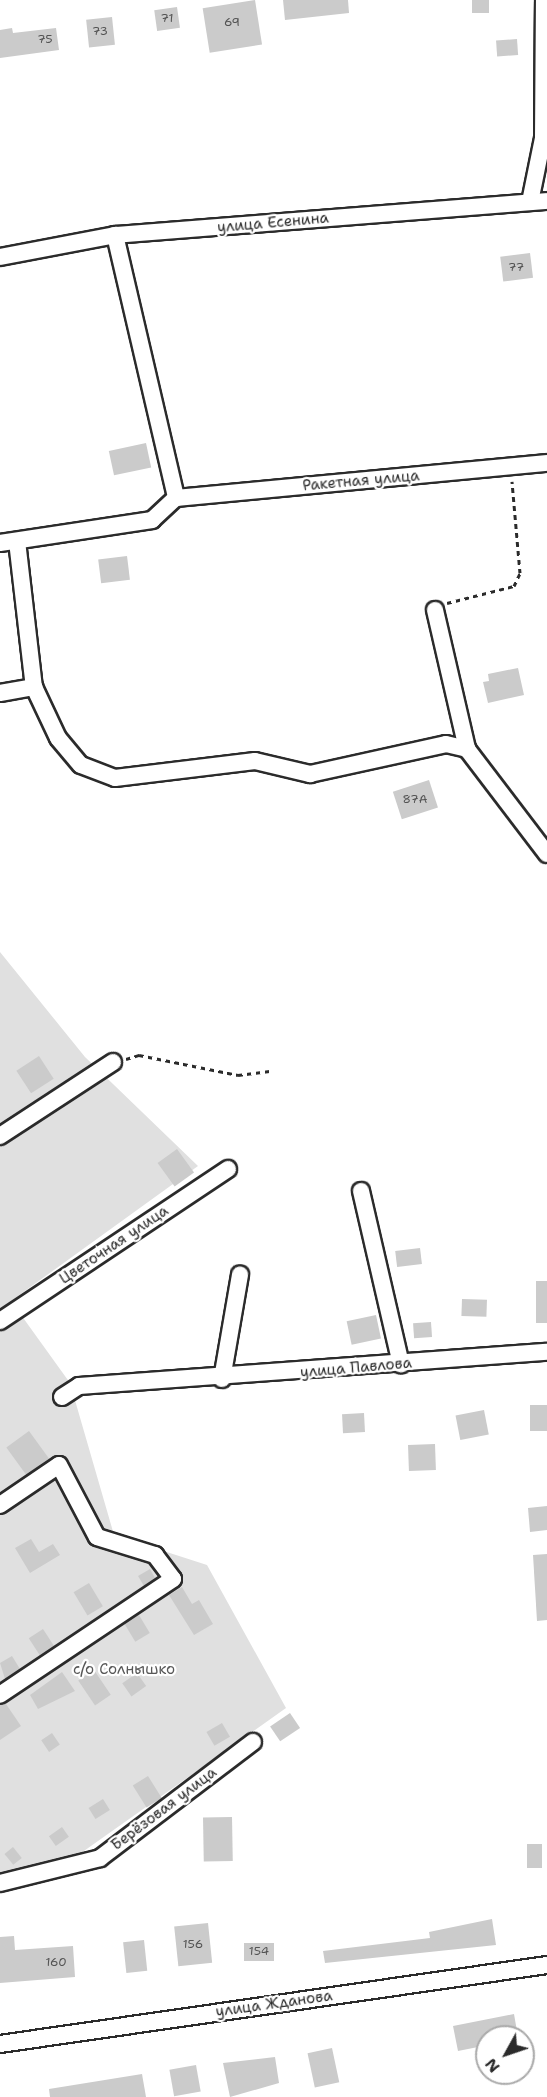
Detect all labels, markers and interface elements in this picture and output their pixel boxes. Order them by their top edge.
house number: 71 [161,12,173,26]
house number: 69 [224,16,240,30]
house number: 73 [92,25,108,39]
house number: 75 [37,33,53,47]
street label: улица Есенина [217,209,329,237]
house number: 77 [508,261,524,275]
street label: Ракетная улица [302,467,420,495]
house number: 87А [403,793,427,807]
street label: Цветочная улица [56,1202,172,1288]
street label: улица Павлова [299,1354,413,1382]
park label: с/о Солнышко [73,1661,175,1679]
street label: Берёзовая улица [108,1763,220,1855]
house number: 156 [183,1938,203,1952]
house number: 154 [249,1945,269,1959]
house number: 160 [45,1956,67,1970]
street label: улица Жданова [214,1987,334,2021]
north arrow [475,2025,535,2085]
text: N [480,2054,504,2077]

